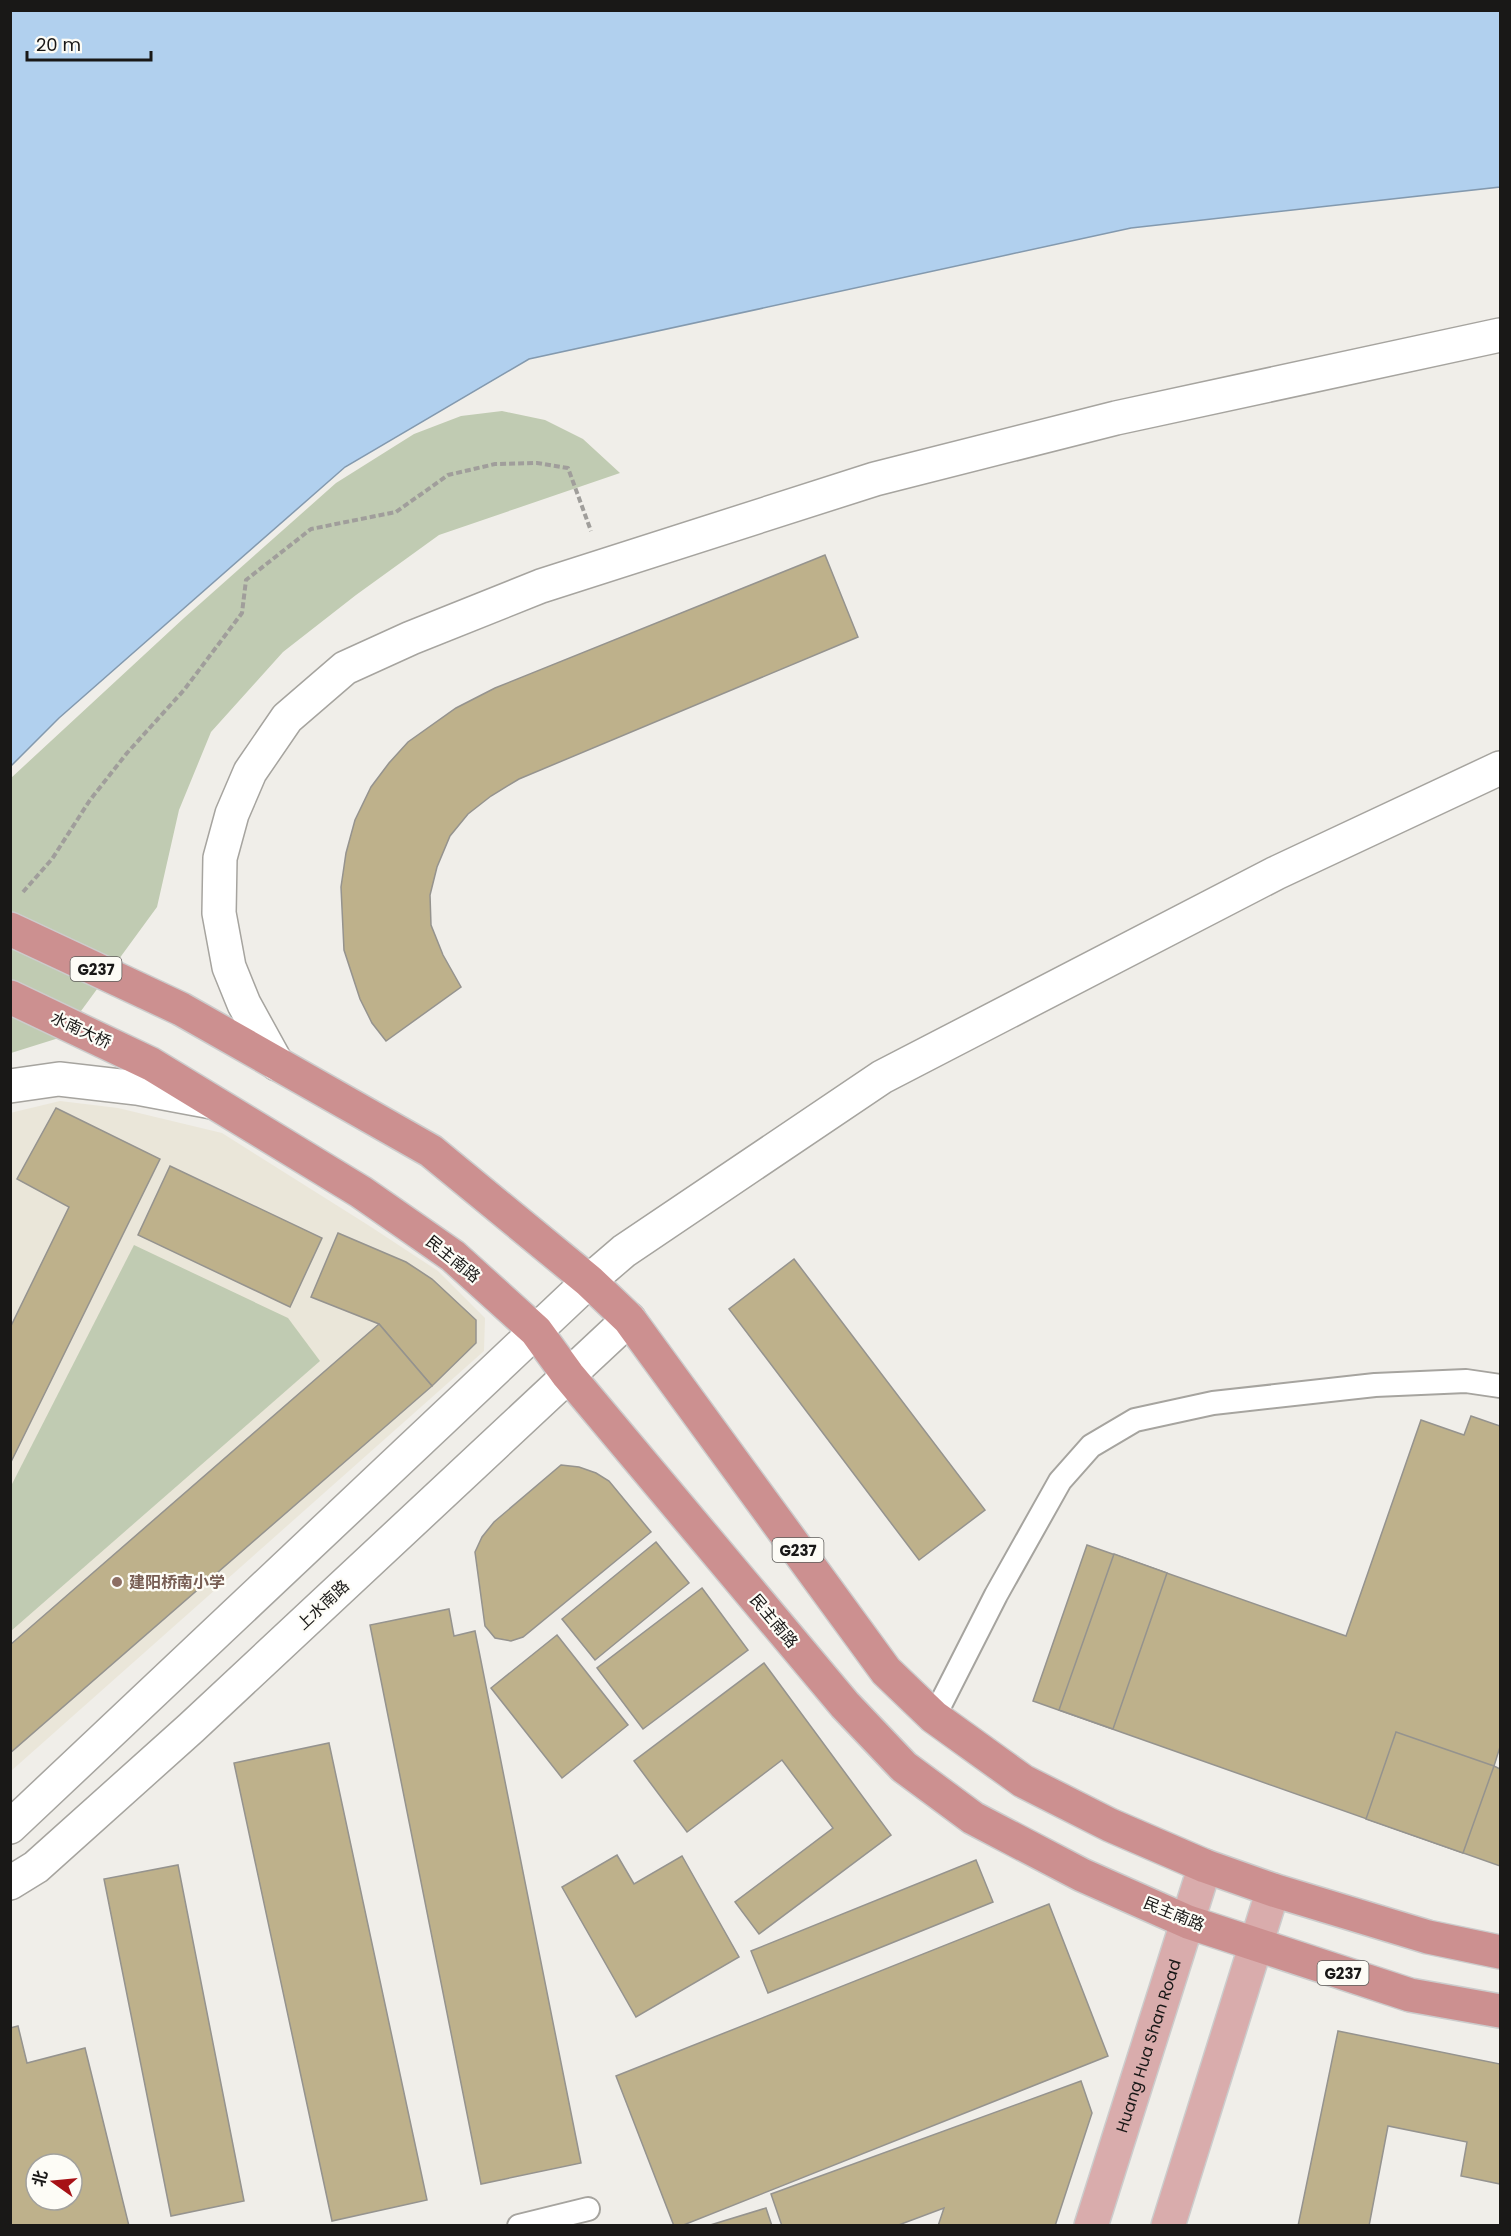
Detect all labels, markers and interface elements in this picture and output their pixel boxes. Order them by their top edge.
scale bar [27,24,152,62]
text: 20 m [36,32,81,57]
road number: G237 [70,957,122,981]
street label: 水南大桥 [47,1006,115,1054]
street label: 民主南路 [421,1230,485,1288]
road number: G237 [772,1538,824,1562]
place label: 建阳桥南小学 [129,1571,225,1594]
marker: 建阳桥南小学 [110,1575,124,1589]
street label: 上水南路 [292,1575,354,1635]
street label: 民主南路 [745,1589,803,1653]
street label: 民主南路 [1140,1891,1208,1937]
street label: Huang Hua Shan Road [1110,1956,1186,2135]
road number: G237 [1318,1961,1368,1985]
north arrow [24,2152,84,2212]
text: 北 [27,2168,53,2189]

